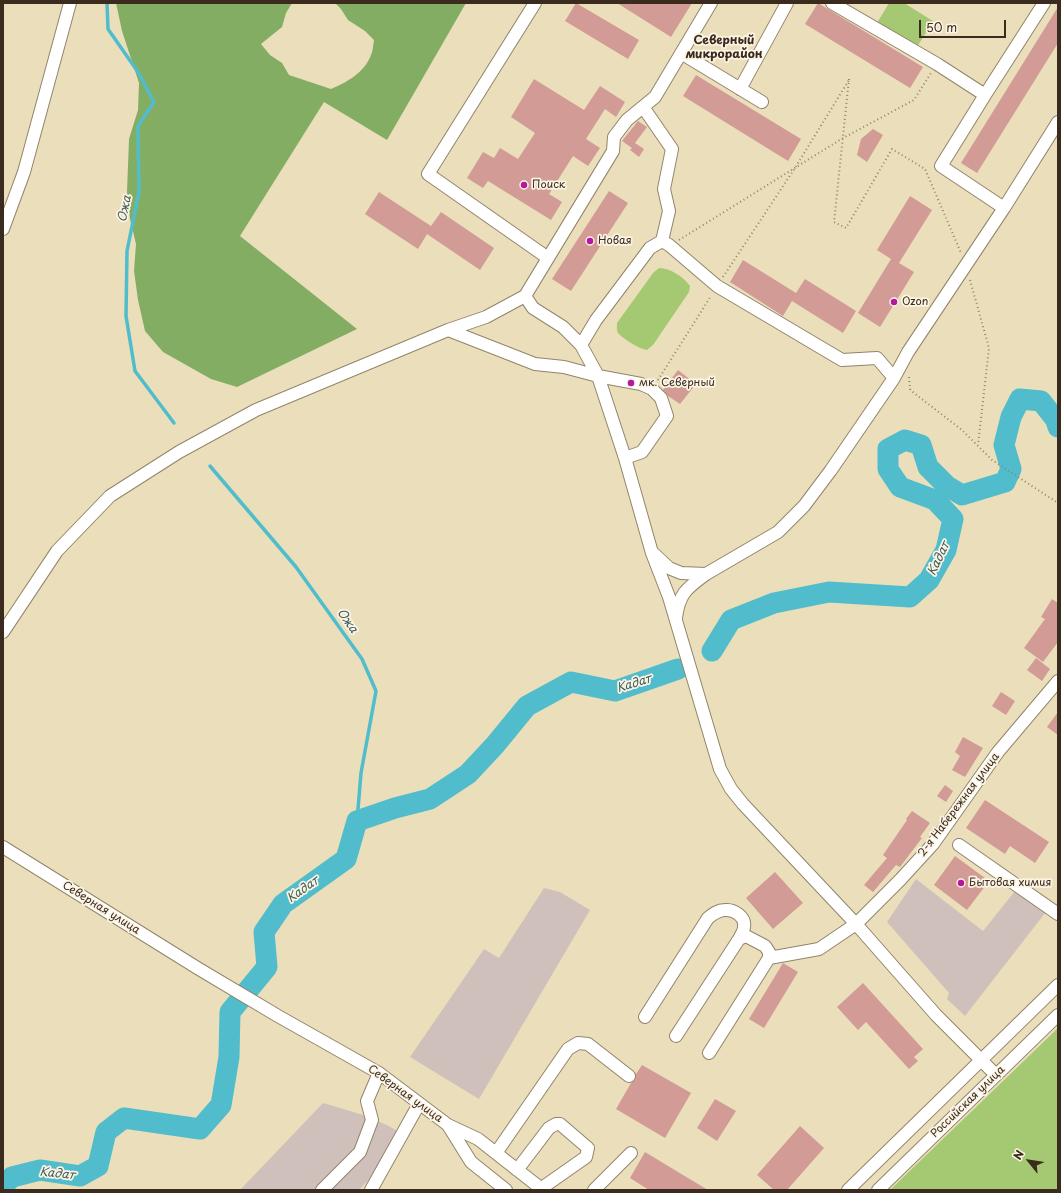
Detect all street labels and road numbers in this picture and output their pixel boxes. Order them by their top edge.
street label: 2-я Набережная улица [916,750,1002,860]
street label: Северная улица [60,879,142,937]
street label: Северная улица [365,1062,445,1126]
street label: Российская улица [928,1063,1008,1141]

